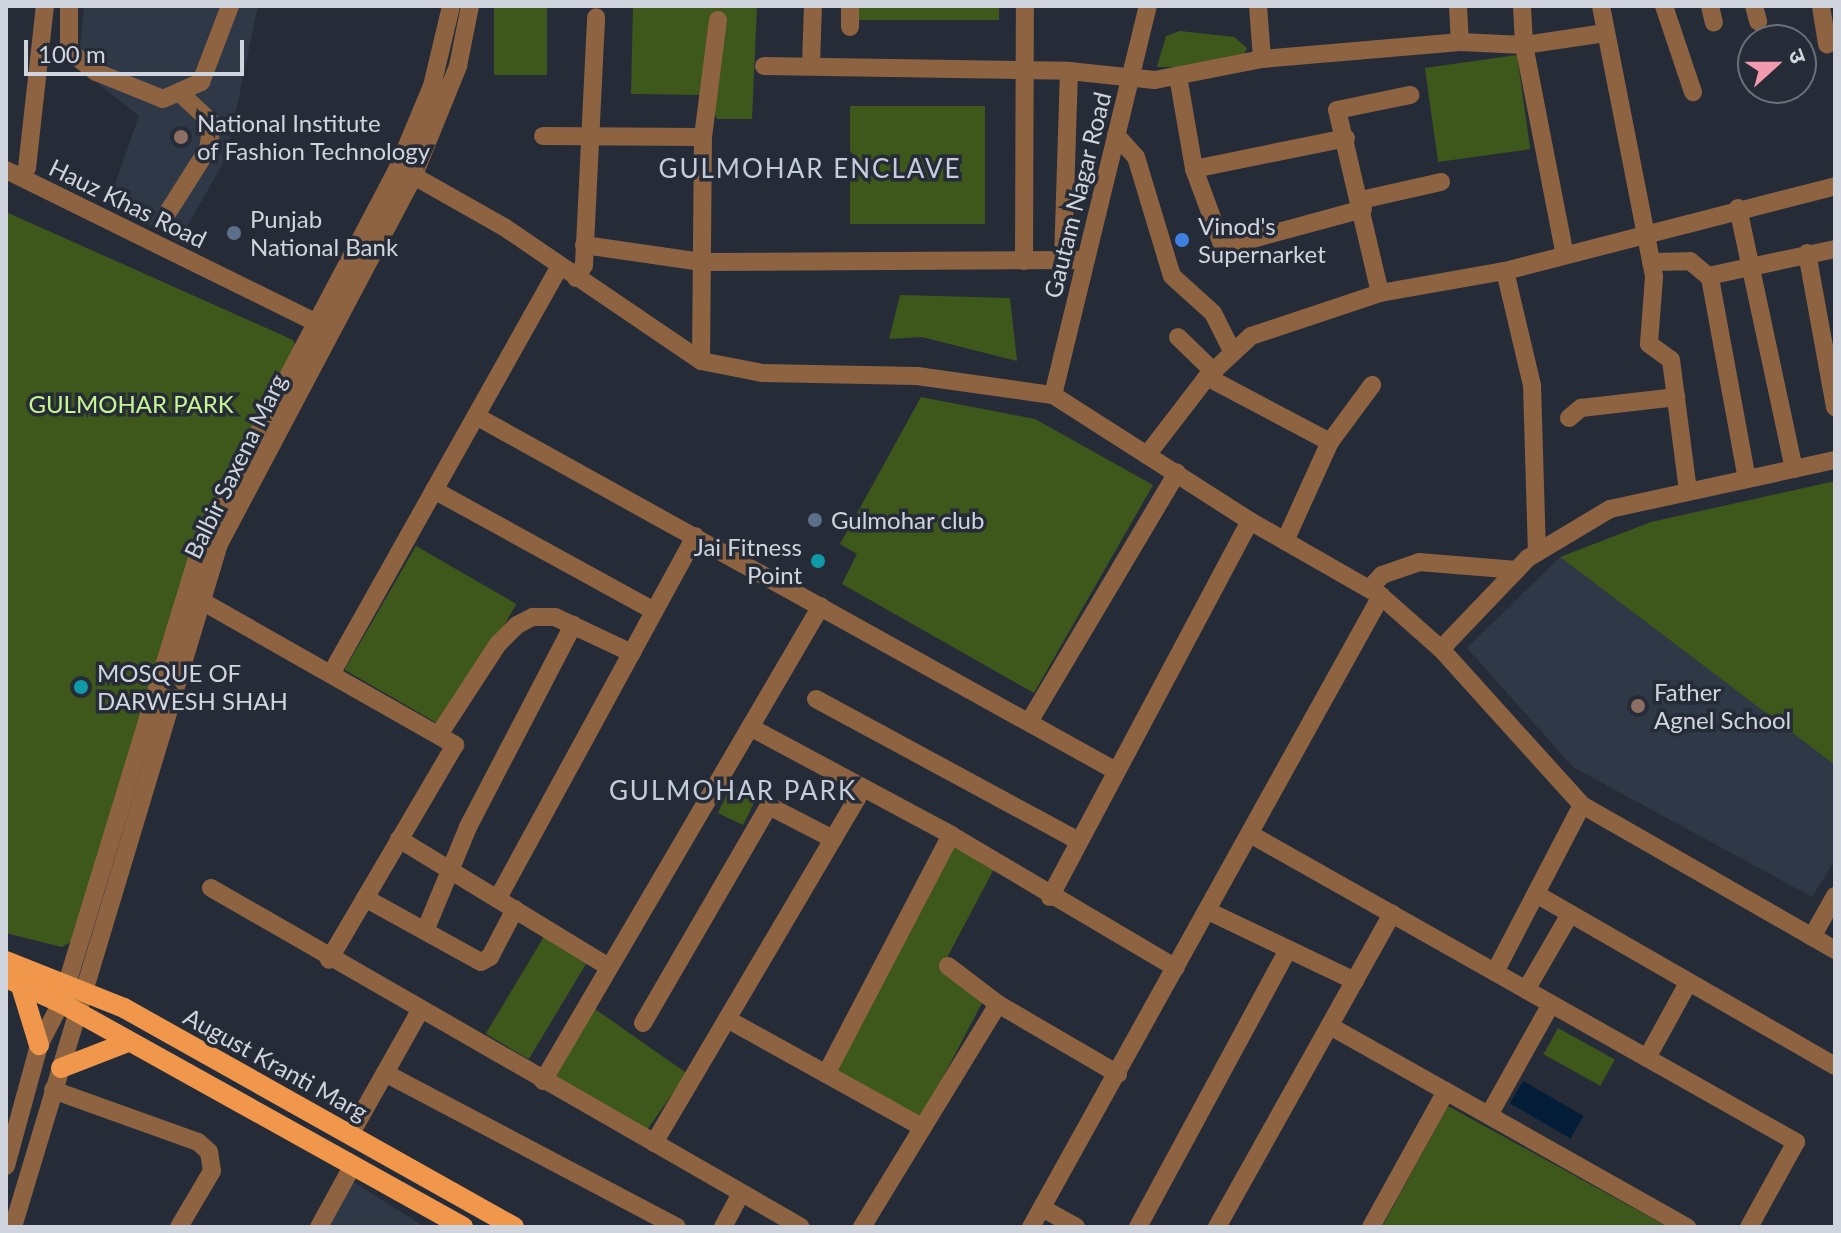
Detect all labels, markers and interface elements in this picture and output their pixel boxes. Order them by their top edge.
scale bar [28,24,248,74]
north arrow [1737,24,1817,104]
text: 100 m [38,39,106,68]
text: उ [1783,45,1813,67]
street label: Gautam Nagar Road [1037,89,1117,301]
place label: National Institute of Fashion Technology [197,109,431,165]
marker: National Institute of Fashion Technology [172,128,190,146]
street label: Hauz Khas Road [45,153,211,253]
district label: GULMOHAR ENCLAVE [658,153,962,185]
place label: Punjab National Bank [250,205,398,261]
place label: Vinod's Supernarket [1198,212,1326,268]
marker: Punjab National Bank [225,224,243,242]
marker: Vinod's Supernarket [1173,231,1191,249]
street label: Balbir Saxena Marg [178,369,292,563]
park label: GULMOHAR PARK [28,390,234,418]
place label: Gulmohar club [831,506,985,534]
marker: Gulmohar club [806,511,824,529]
place label: Jai Fitness Point [694,533,802,589]
marker: Jai Fitness Point [809,552,827,570]
place label: MOSQUE OF DARWESH SHAH [97,659,288,715]
marker: MOSQUE OF DARWESH SHAH [72,678,90,696]
place label: Father Agnel School [1654,678,1791,734]
marker: Father Agnel School [1629,697,1647,715]
district label: GULMOHAR PARK [609,775,857,807]
street label: August Kranti Marg [179,1002,373,1126]

